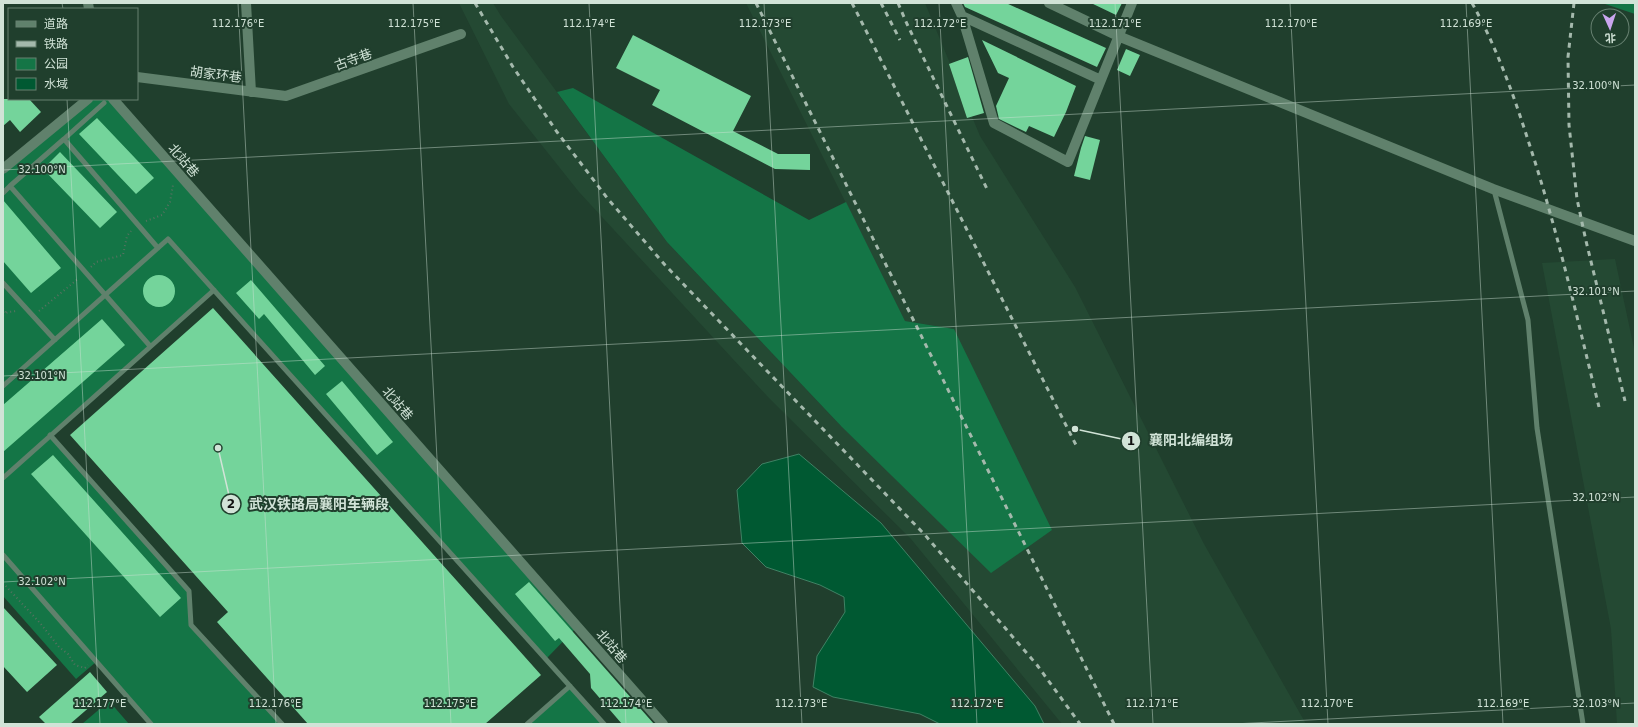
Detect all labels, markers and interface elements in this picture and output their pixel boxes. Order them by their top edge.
legend [8,8,138,100]
north arrow [1590,8,1630,48]
text: 道路 [44,17,68,31]
text: 112.176°E [212,18,264,29]
text: 112.175°E [388,18,440,29]
text: 112.174°E [563,18,615,29]
text: 112.173°E [739,18,791,29]
text: 112.172°E [914,18,966,29]
text: 112.171°E [1089,18,1141,29]
text: 112.170°E [1265,18,1317,29]
text: 112.169°E [1440,18,1492,29]
text: 北 [1605,31,1616,44]
text: 铁路 [44,37,68,51]
street label: 古寺巷 [332,46,374,73]
text: 公园 [44,57,68,71]
street label: 胡家环巷 [189,64,243,85]
text: 水域 [44,77,68,91]
text: 32.100°N [1572,80,1620,91]
street label: 北站巷 [165,141,202,180]
text: 32.100°N [18,164,66,175]
text: 32.101°N [1572,286,1620,297]
text: 32.101°N [18,370,66,381]
street label: 北站巷 [379,384,416,423]
callout: 襄阳北编组场 [1121,428,1241,454]
text: 襄阳北编组场 [1149,432,1233,448]
text: 1 [1127,434,1135,448]
callout: 武汉铁路局襄阳车辆段 [221,491,397,517]
text: 32.102°N [1572,492,1620,503]
text: 武汉铁路局襄阳车辆段 [249,496,389,512]
text: 2 [227,497,235,511]
text: 32.102°N [18,576,66,587]
street label: 北站巷 [593,627,630,666]
text: 112.177°E [74,698,126,709]
text: 112.176°E [249,698,301,709]
text: 112.175°E [424,698,476,709]
text: 112.174°E [600,698,652,709]
text: 112.173°E [775,698,827,709]
text: 112.172°E [951,698,1003,709]
text: 112.171°E [1126,698,1178,709]
text: 112.170°E [1301,698,1353,709]
text: 112.169°E [1477,698,1529,709]
text: 32.103°N [1572,698,1620,709]

